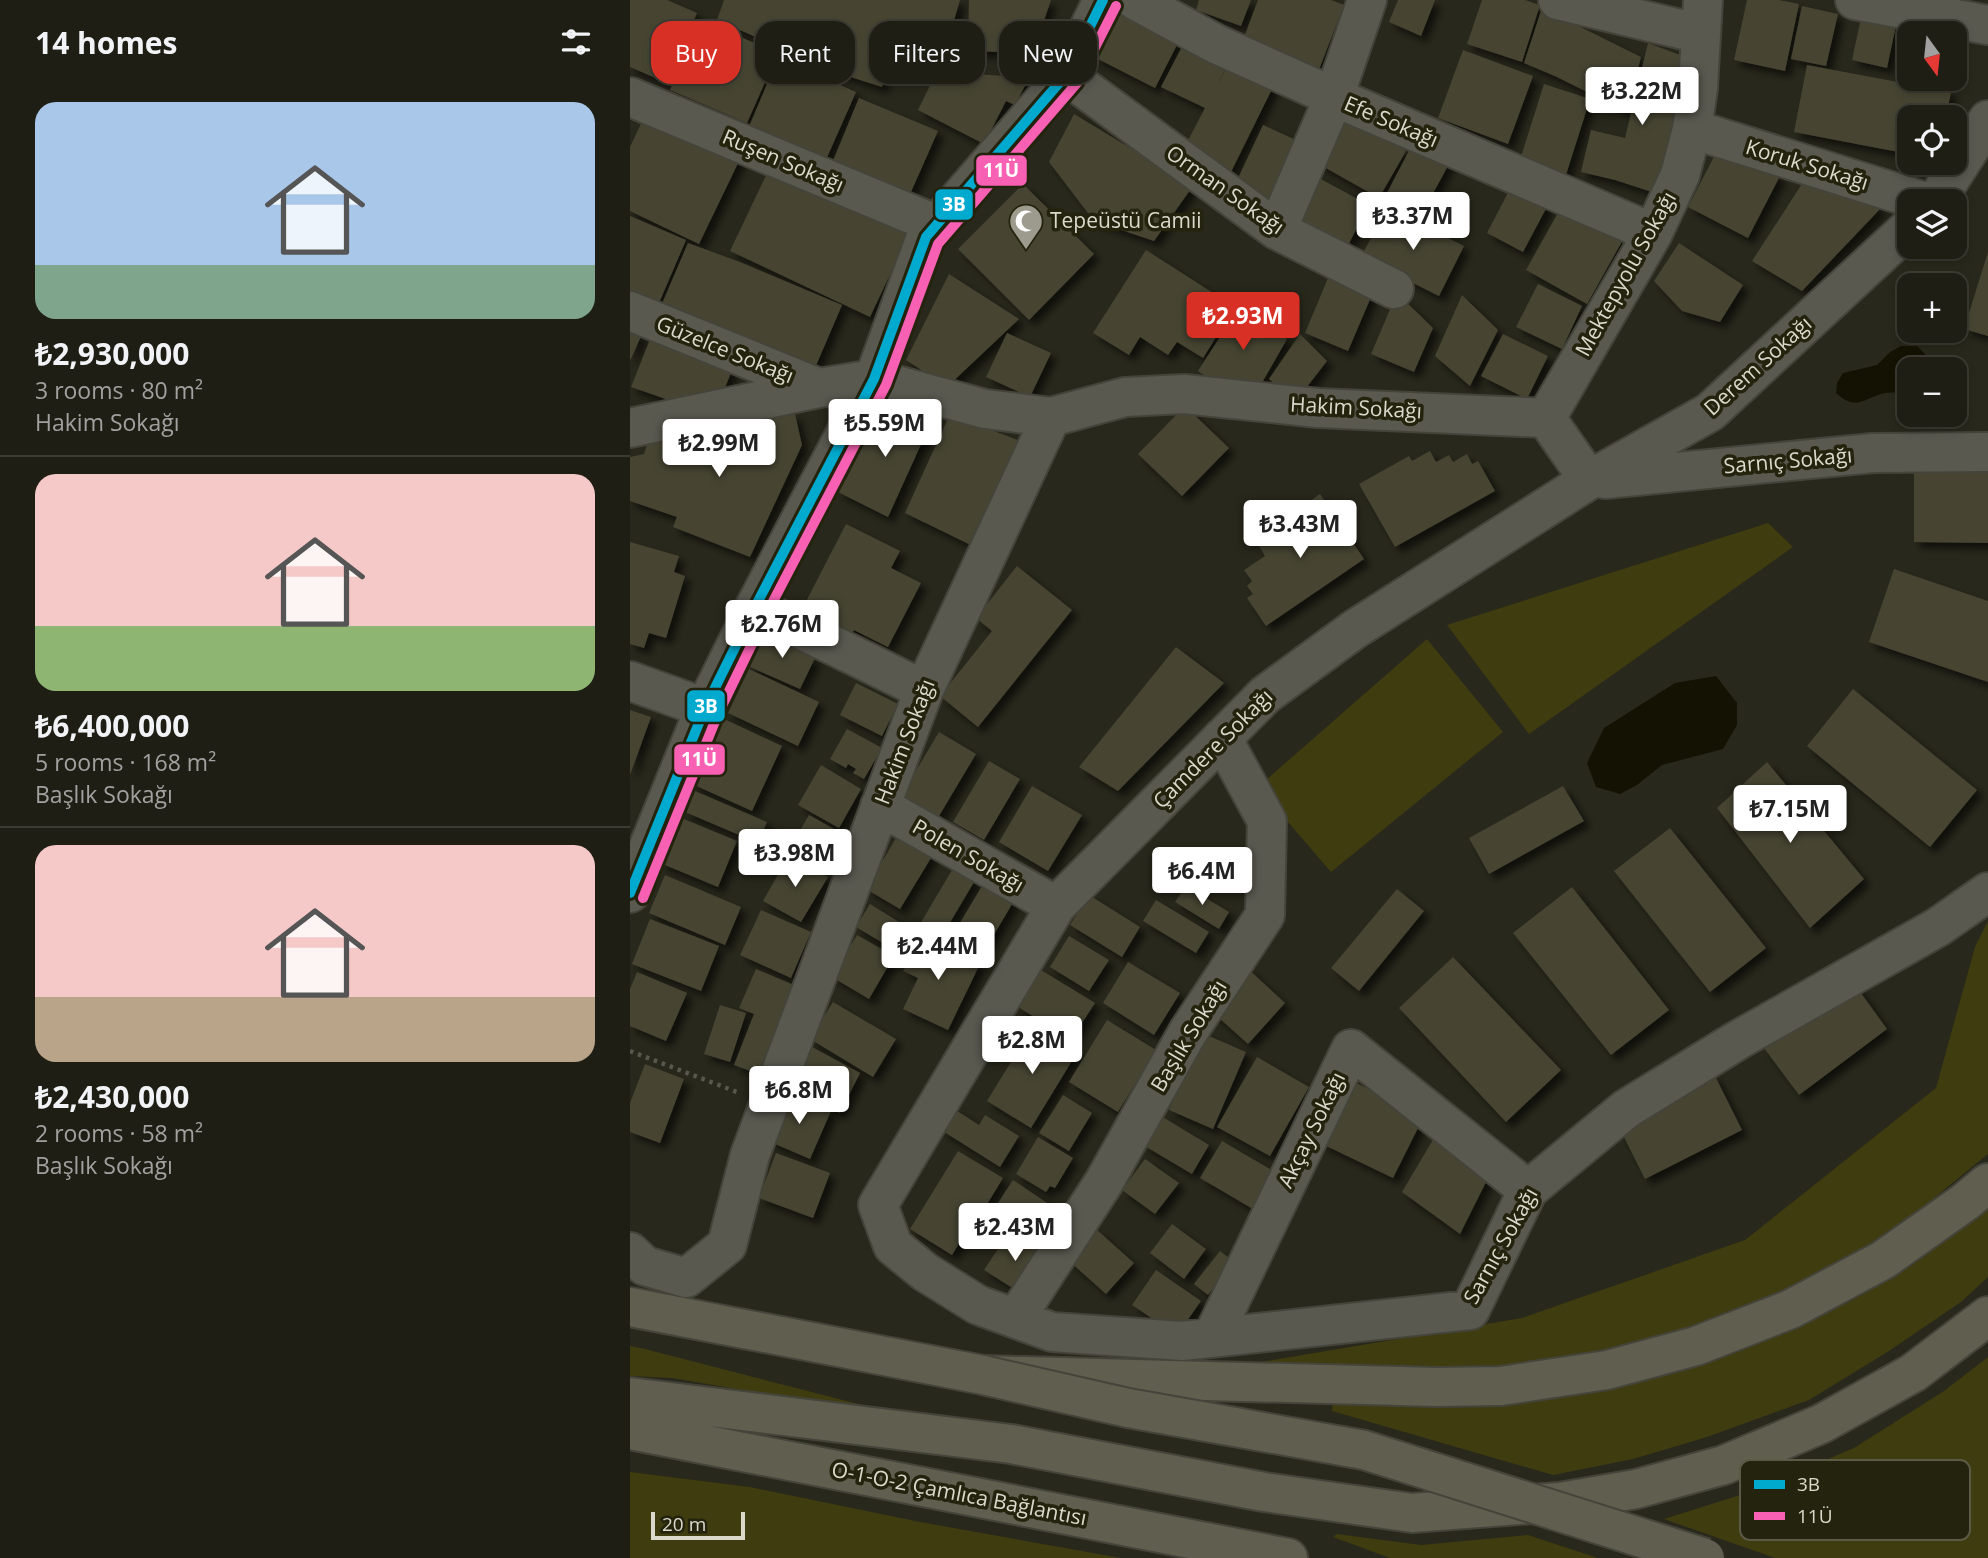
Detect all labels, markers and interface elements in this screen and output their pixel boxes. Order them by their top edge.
chip: Buy [651,21,741,84]
chip: Rent [755,21,855,84]
chip: Filters [869,21,985,84]
chip: New [999,21,1097,84]
north arrow [1897,21,1967,91]
map controls [1897,21,1967,427]
text: 14 homes [35,22,178,63]
icon: filters [557,23,595,61]
pin: ₺3.22M [1585,68,1699,127]
text: ₺3.22M [1602,74,1682,106]
street label: Efe Sokağı [1340,89,1443,153]
button: locate [1897,105,1967,175]
street label: Ruşen Sokağı [718,122,848,198]
street label: Koruk Sokağı [1742,132,1872,196]
street label: Orman Sokağı [1161,138,1290,240]
icon: home [252,147,378,273]
line badge: 11Ü [975,154,1028,187]
text: 11Ü [983,157,1019,183]
street label: Mektepyolu Sokağı [1568,186,1682,361]
line badge: 3B [934,188,974,221]
button: layers [1897,189,1967,259]
text: 3B [942,191,966,217]
pin: ₺3.37M [1356,192,1470,252]
text: ₺3.37M [1373,199,1453,231]
mosque icon: Tepeüstü Camii [1007,202,1045,251]
place label: Tepeüstü Camii [1050,206,1202,234]
button: + [1897,273,1967,343]
pin: ₺2.93M [1186,292,1300,352]
text: ₺2.93M [1203,299,1283,331]
street label: Güzelce Sokağı [652,309,798,389]
street label: Derem Sokağı [1697,309,1817,421]
text: ₺2,930,000 [35,333,189,374]
button: − [1897,357,1967,427]
text: 3 rooms · 80 m² [35,374,203,406]
street label: Hakim Sokağı [1289,390,1423,424]
pin: ₺5.59M [828,400,942,459]
text: Hakim Sokağı [35,406,180,438]
text: ₺5.59M [845,406,925,438]
pin: ₺2.99M [662,420,776,479]
text: ₺2.99M [679,426,759,458]
street label: Sarnıç Sokağı [1722,440,1853,480]
pin: ₺3.43M [1243,500,1357,560]
text: ₺3.43M [1260,507,1340,539]
icon: home [252,519,378,645]
pin: ₺2.76M [725,600,839,660]
text: ₺2.76M [742,607,822,639]
street label: Hakim Sokağı [867,675,941,808]
street label: Çamdere Sokağı [1146,682,1278,814]
line badge: 3B [686,689,726,723]
text: 3B [694,693,718,719]
text: ₺6,400,000 [35,705,189,746]
line badge: 11Ü [673,743,726,776]
text: 5 rooms · 168 m² [35,746,216,778]
text: 11Ü [681,746,717,772]
text: Başlık Sokağı [35,778,173,810]
pin: ₺7.15M [1733,786,1847,845]
text: ₺7.15M [1750,792,1830,824]
street label: Polen Sokağı [908,812,1029,898]
pin: ₺3.98M [738,830,852,889]
text: ₺3.98M [755,836,835,868]
pin: ₺6.4M [1153,848,1251,907]
text: ₺6.4M [1168,854,1236,886]
icon: home [252,890,378,1016]
pin: ₺2.44M [881,922,995,982]
text: ₺2.44M [898,929,978,961]
street label: Başlık Sokağı [1144,974,1233,1097]
pin: ₺2.8M [983,1016,1081,1076]
text: ₺2.8M [998,1023,1066,1055]
pin: ₺6.8M [750,1066,848,1126]
street label: Akçay Sokağı [1271,1067,1351,1192]
text: ₺6.8M [765,1073,833,1105]
text: ₺2,430,000 [35,1076,189,1117]
text: 2 rooms · 58 m² [35,1117,203,1149]
text: Başlık Sokağı [35,1149,173,1181]
street label: Sarnıç Sokağı [1457,1182,1544,1309]
pin: ₺2.43M [958,1204,1072,1263]
text: ₺2.43M [975,1210,1055,1242]
street label: O-1-O-2 Çamlıca Bağlantısı [829,1455,1089,1531]
legend [1740,1460,1970,1540]
text: 3B [1797,1471,1820,1497]
text: 11Ü [1797,1503,1833,1529]
scale bar [651,1509,746,1541]
text: 20 m [662,1511,706,1537]

